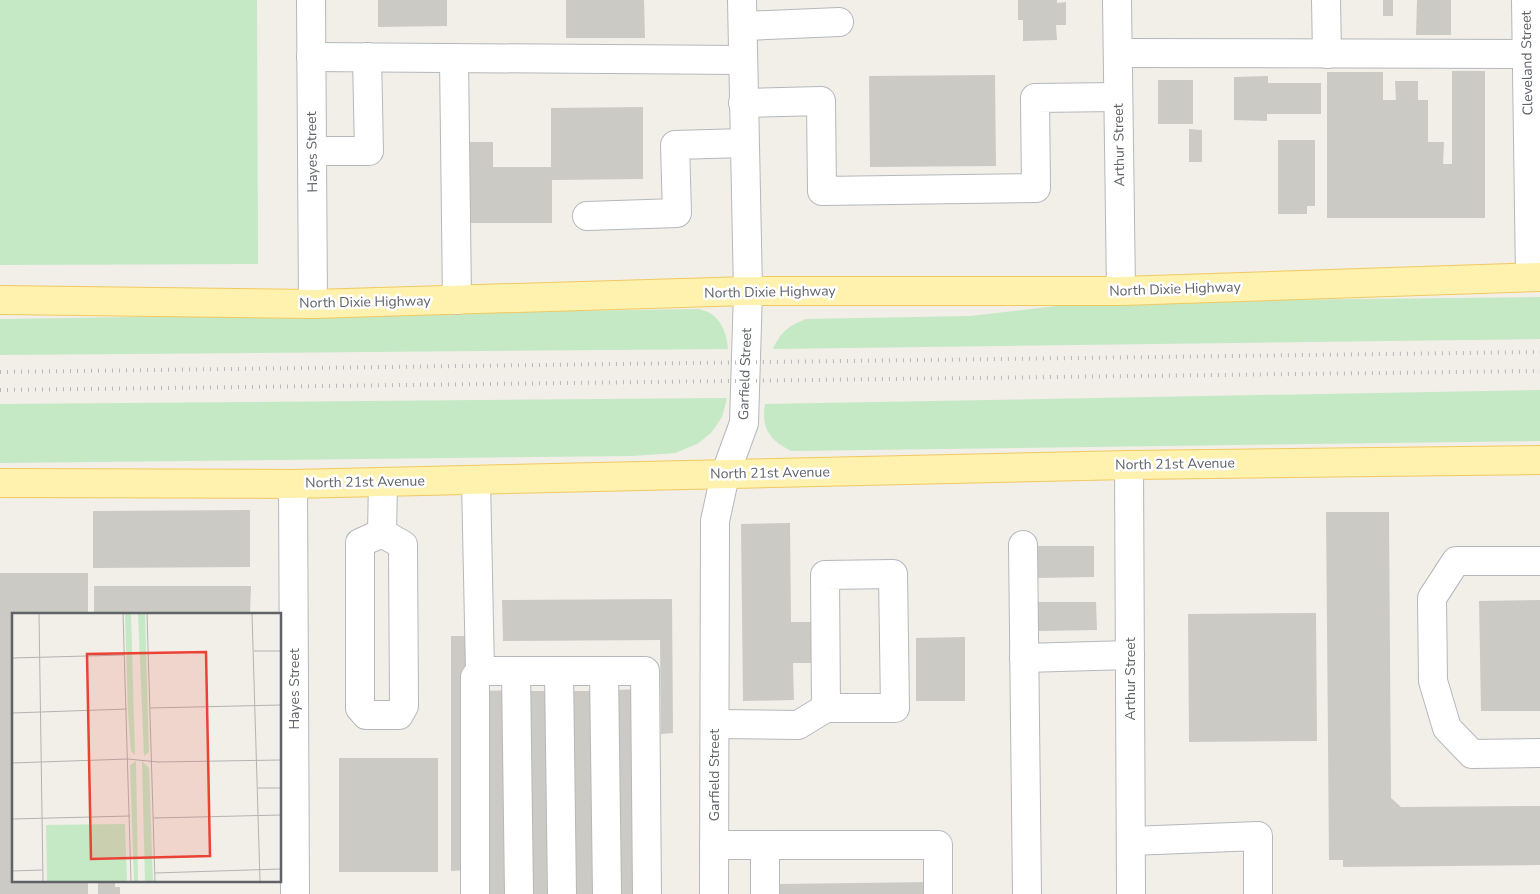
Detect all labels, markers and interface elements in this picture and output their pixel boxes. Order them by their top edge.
street label: Cleveland Street [1517,10,1537,116]
street label: Arthur Street [1109,103,1129,187]
street label: Hayes Street [302,111,322,193]
street label: North Dixie Highway [1109,277,1242,301]
street label: North Dixie Highway [704,281,837,303]
street label: North Dixie Highway [299,291,432,313]
street label: Garfield Street [734,327,756,420]
street label: North 21st Avenue [1115,453,1235,475]
street label: North 21st Avenue [710,462,830,484]
street label: North 21st Avenue [305,471,425,493]
inset map [12,613,281,882]
street label: Arthur Street [1121,637,1140,721]
street label: Hayes Street [285,648,304,730]
street label: Garfield Street [705,729,724,821]

